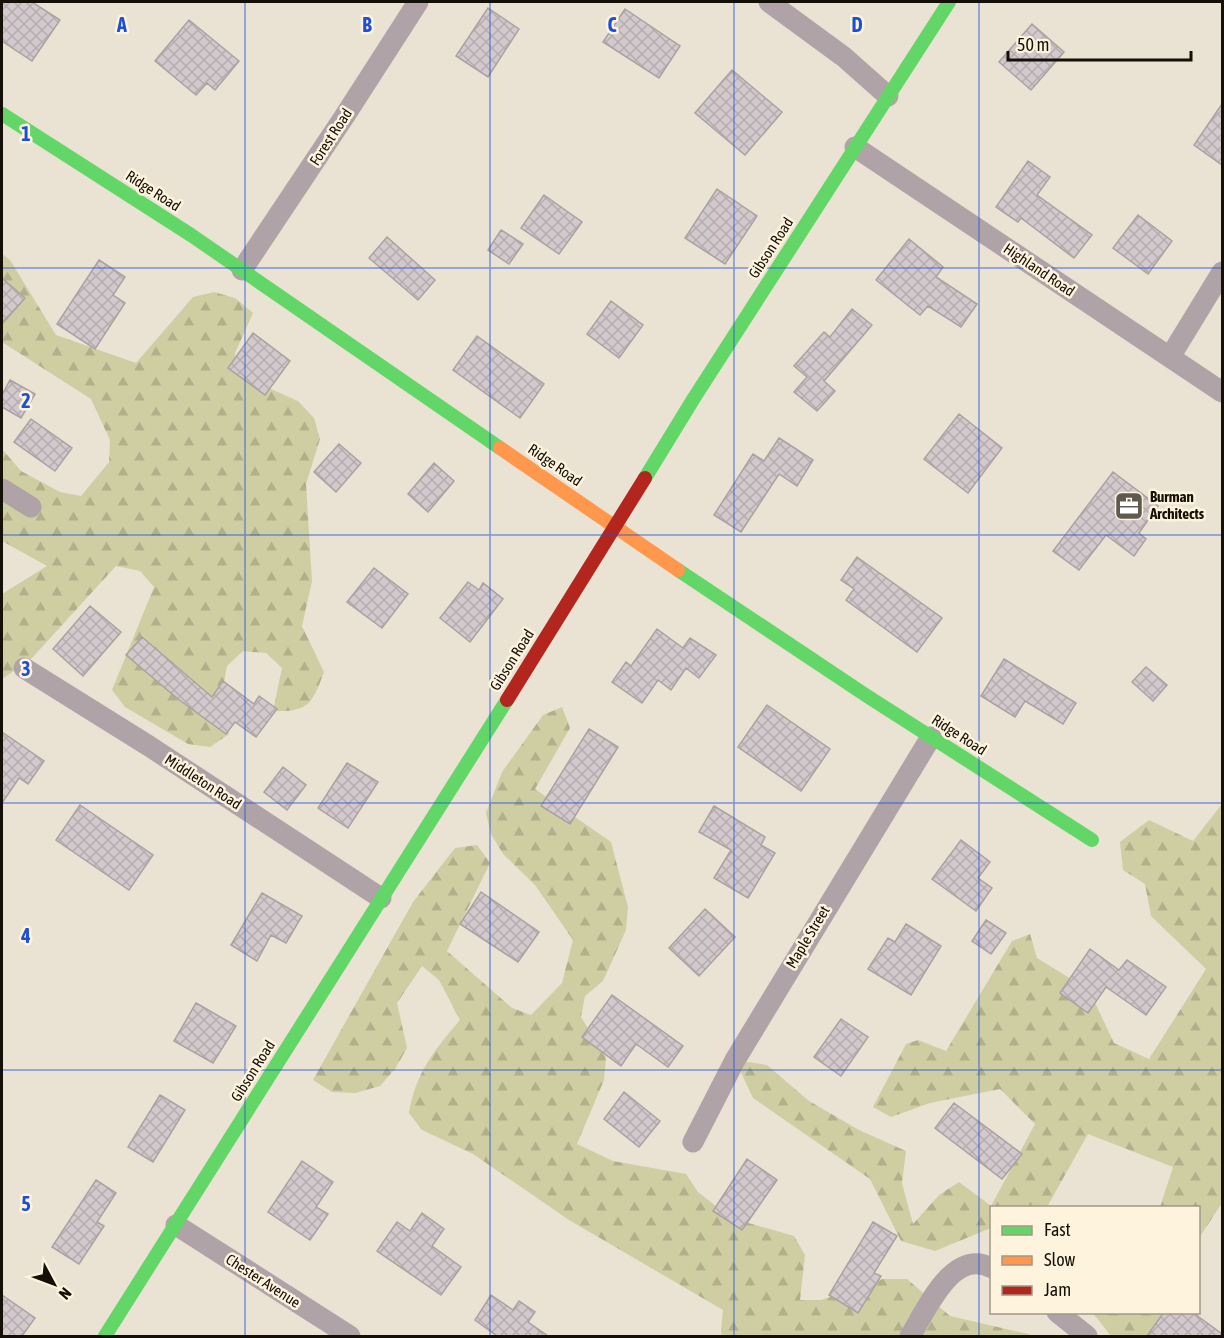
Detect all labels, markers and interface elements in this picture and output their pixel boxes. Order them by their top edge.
text: A [116,13,127,36]
text: B [362,13,372,36]
text: C [608,13,617,36]
text: D [851,13,863,36]
scale bar [1008,24,1191,62]
text: 50 m [1017,34,1049,55]
street label: Forest Road [306,105,355,168]
text: 1 [21,122,31,145]
street label: Ridge Road [123,167,184,215]
street label: Gibson Road [745,214,796,281]
street label: Highland Road [1001,240,1078,300]
text: 2 [21,389,31,412]
street label: Ridge Road [525,440,585,489]
place label: Burman Architects [1149,488,1205,522]
office icon: Burman Architects [1113,490,1145,522]
street label: Gibson Road [486,626,537,693]
text: 3 [21,657,31,680]
street label: Ridge Road [929,711,990,759]
street label: Middleton Road [162,751,245,813]
street label: Maple Street [782,902,833,971]
text: 4 [20,924,31,947]
street label: Gibson Road [227,1037,278,1104]
text: 5 [21,1192,31,1215]
legend [990,1206,1200,1314]
text: Fast [1044,1219,1071,1240]
text: Slow [1044,1249,1075,1270]
street label: Chester Avenue [223,1250,304,1311]
north arrow [24,1254,84,1314]
text: Jam [1044,1279,1071,1300]
text: N [55,1284,75,1303]

